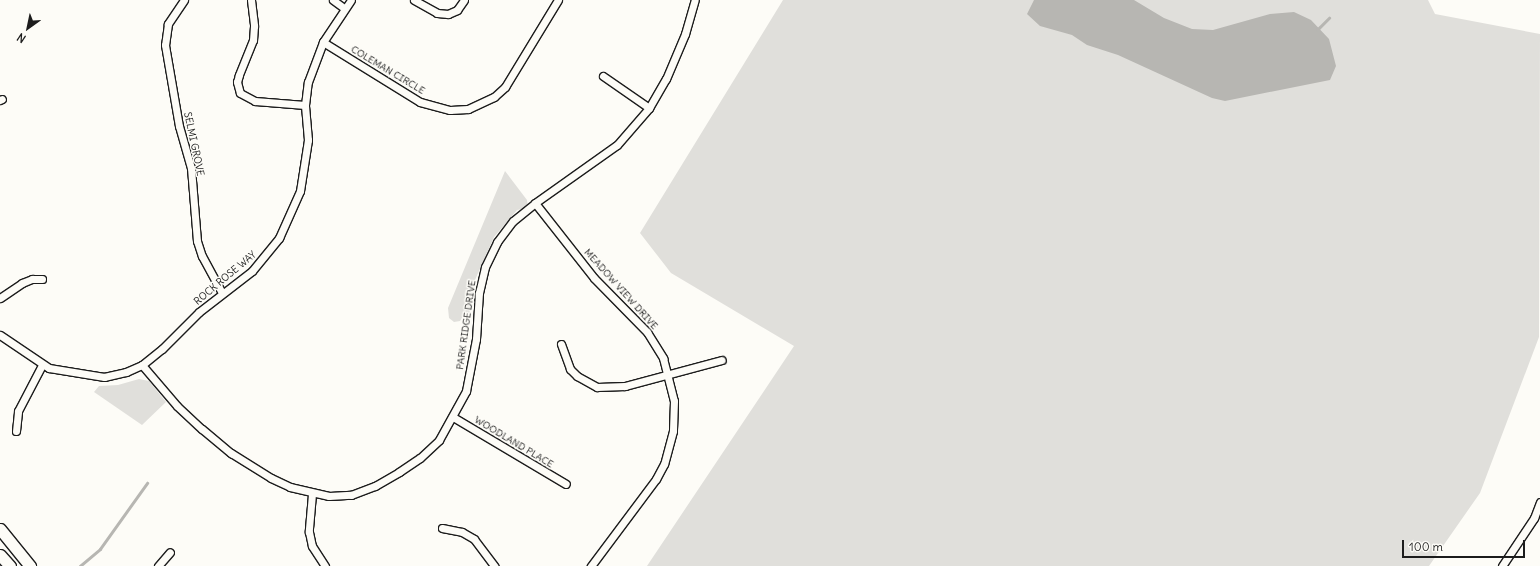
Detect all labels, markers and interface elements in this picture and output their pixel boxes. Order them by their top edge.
north arrow [8,8,48,48]
text: N [14,30,28,46]
street label: COLEMAN CIRCLE [349,43,427,97]
street label: SELMI GROVE [181,111,207,177]
street label: MEADOW VIEW DRIVE [582,246,660,332]
street label: ROCK ROSE WAY [191,249,259,307]
street label: PARK RIDGE DRIVE [454,279,478,371]
street label: WOODLAND PLACE [472,414,556,470]
scale bar [1404,532,1527,558]
text: 100 m [1409,539,1443,554]

